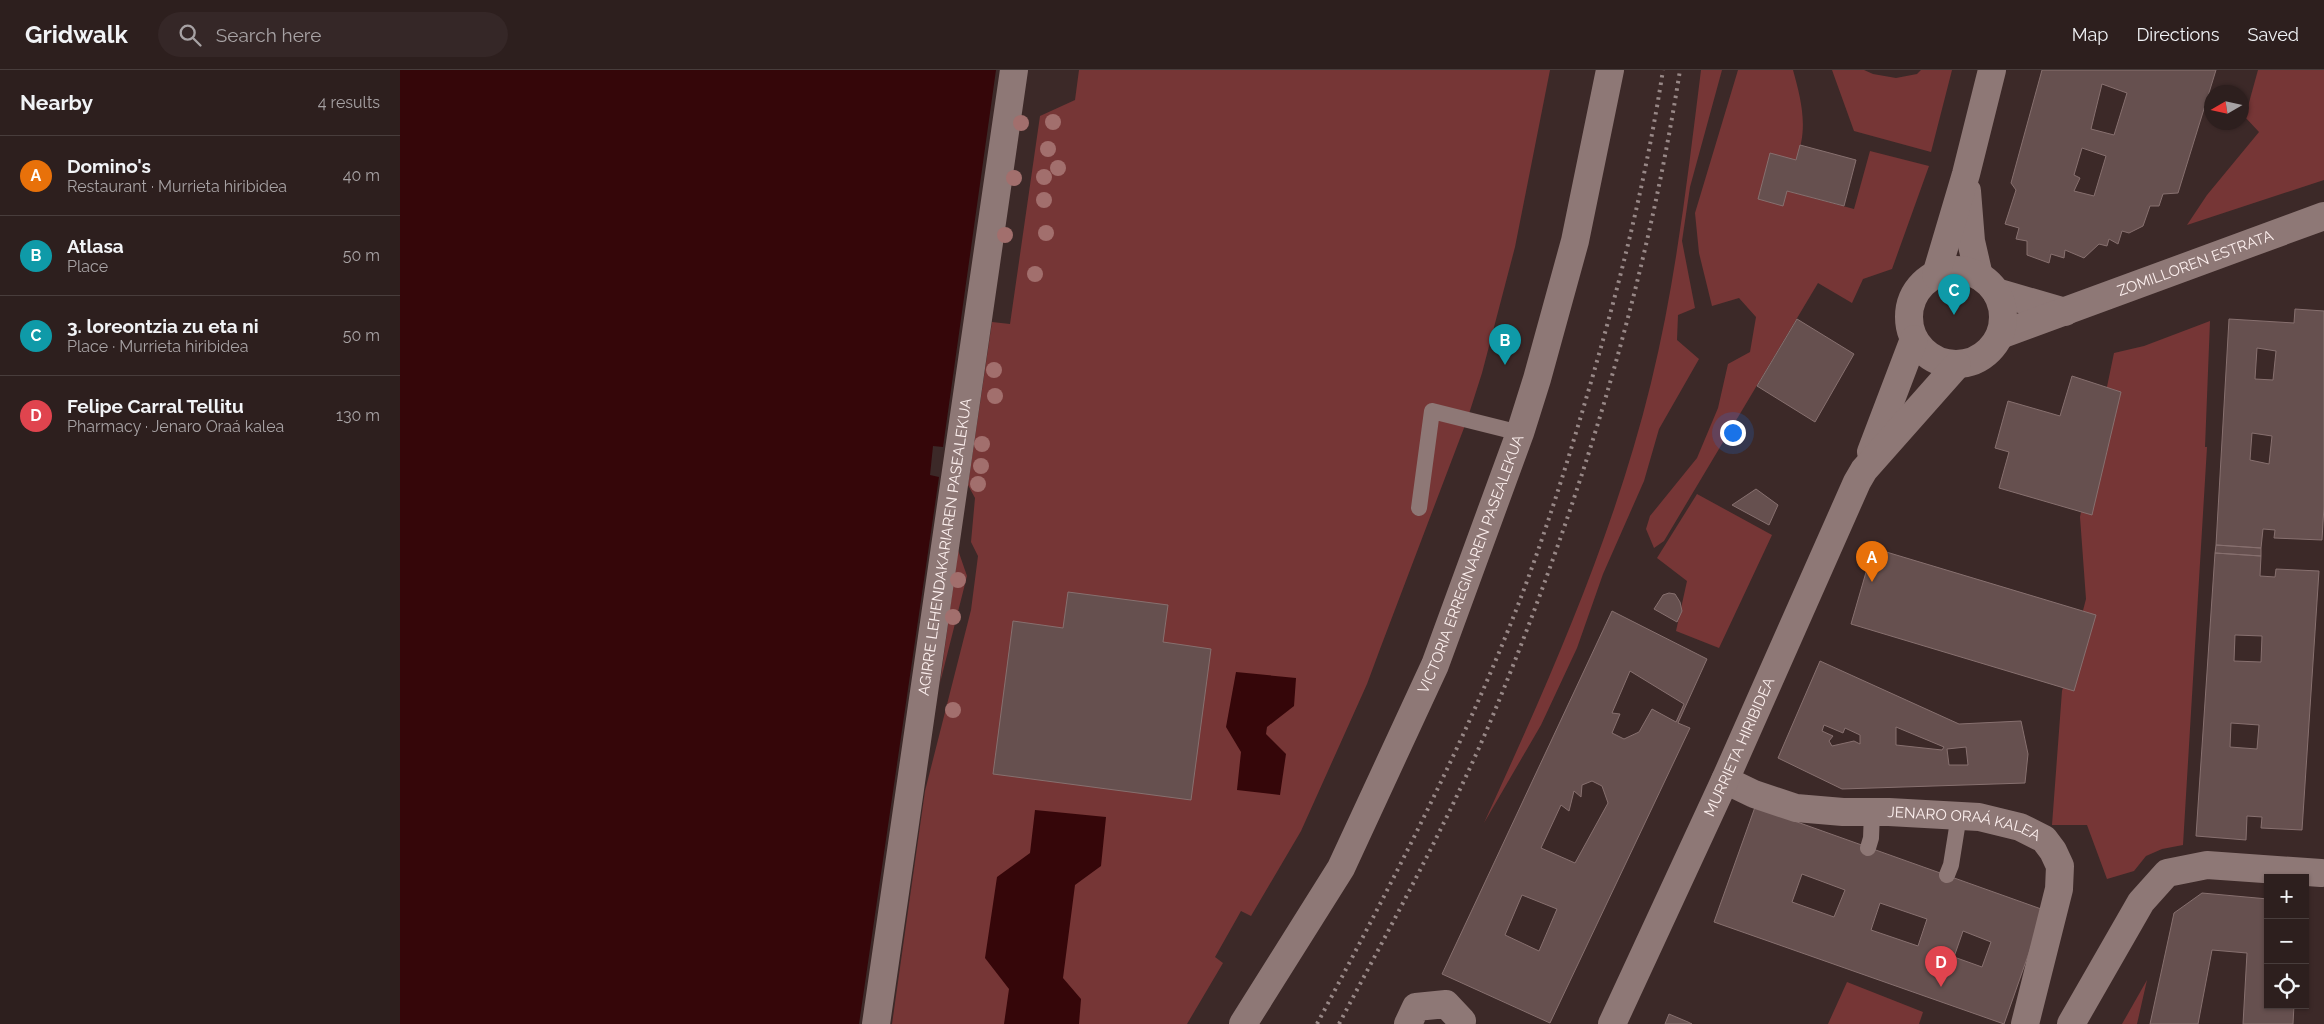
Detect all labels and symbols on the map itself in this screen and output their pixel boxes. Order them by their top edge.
north arrow [2204,85,2249,130]
street label: ZOMILLOREN ESTRATA [2115,226,2276,300]
pin: C [1938,274,1970,315]
pin: B [1489,324,1521,365]
street label: AGIRRE LEHENDAKARIAREN PASEALEKUA [915,397,975,697]
your location [1720,420,1746,446]
street label: VICTORIA ERREGINAREN PASEALEKUA [1414,432,1528,696]
pin: A [1856,541,1888,582]
street label: MURRIETA HIRIBIDEA [1700,674,1778,819]
street label: JENARO ORAÁ KALEA [1887,803,2043,845]
pin: D [1925,946,1957,987]

